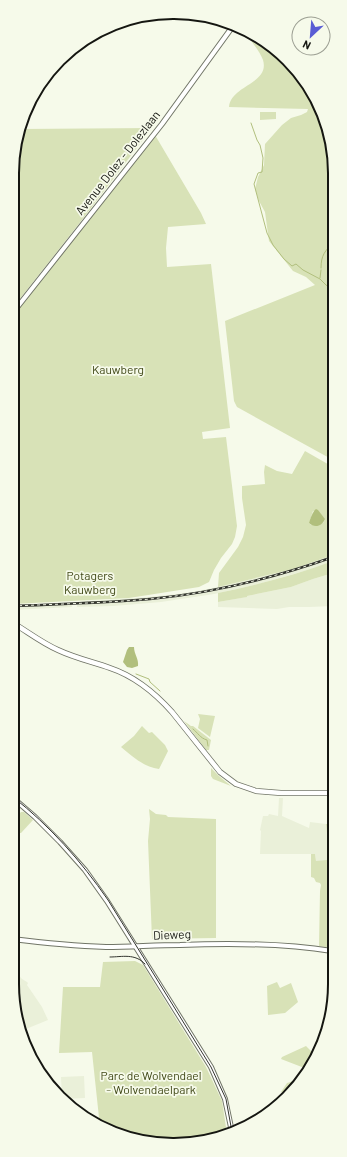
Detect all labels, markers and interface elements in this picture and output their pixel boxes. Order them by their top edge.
north arrow [291,16,331,56]
text: N [300,38,313,53]
street label: Avenue Dolez - Dolezlaan [72,107,162,217]
park label: Kauwberg [92,362,144,376]
park label: Potagers Kauwberg [64,568,116,596]
street label: Dieweg [153,926,191,942]
park label: Parc de Wolvendael - Wolvendaelpark [101,1068,201,1096]

